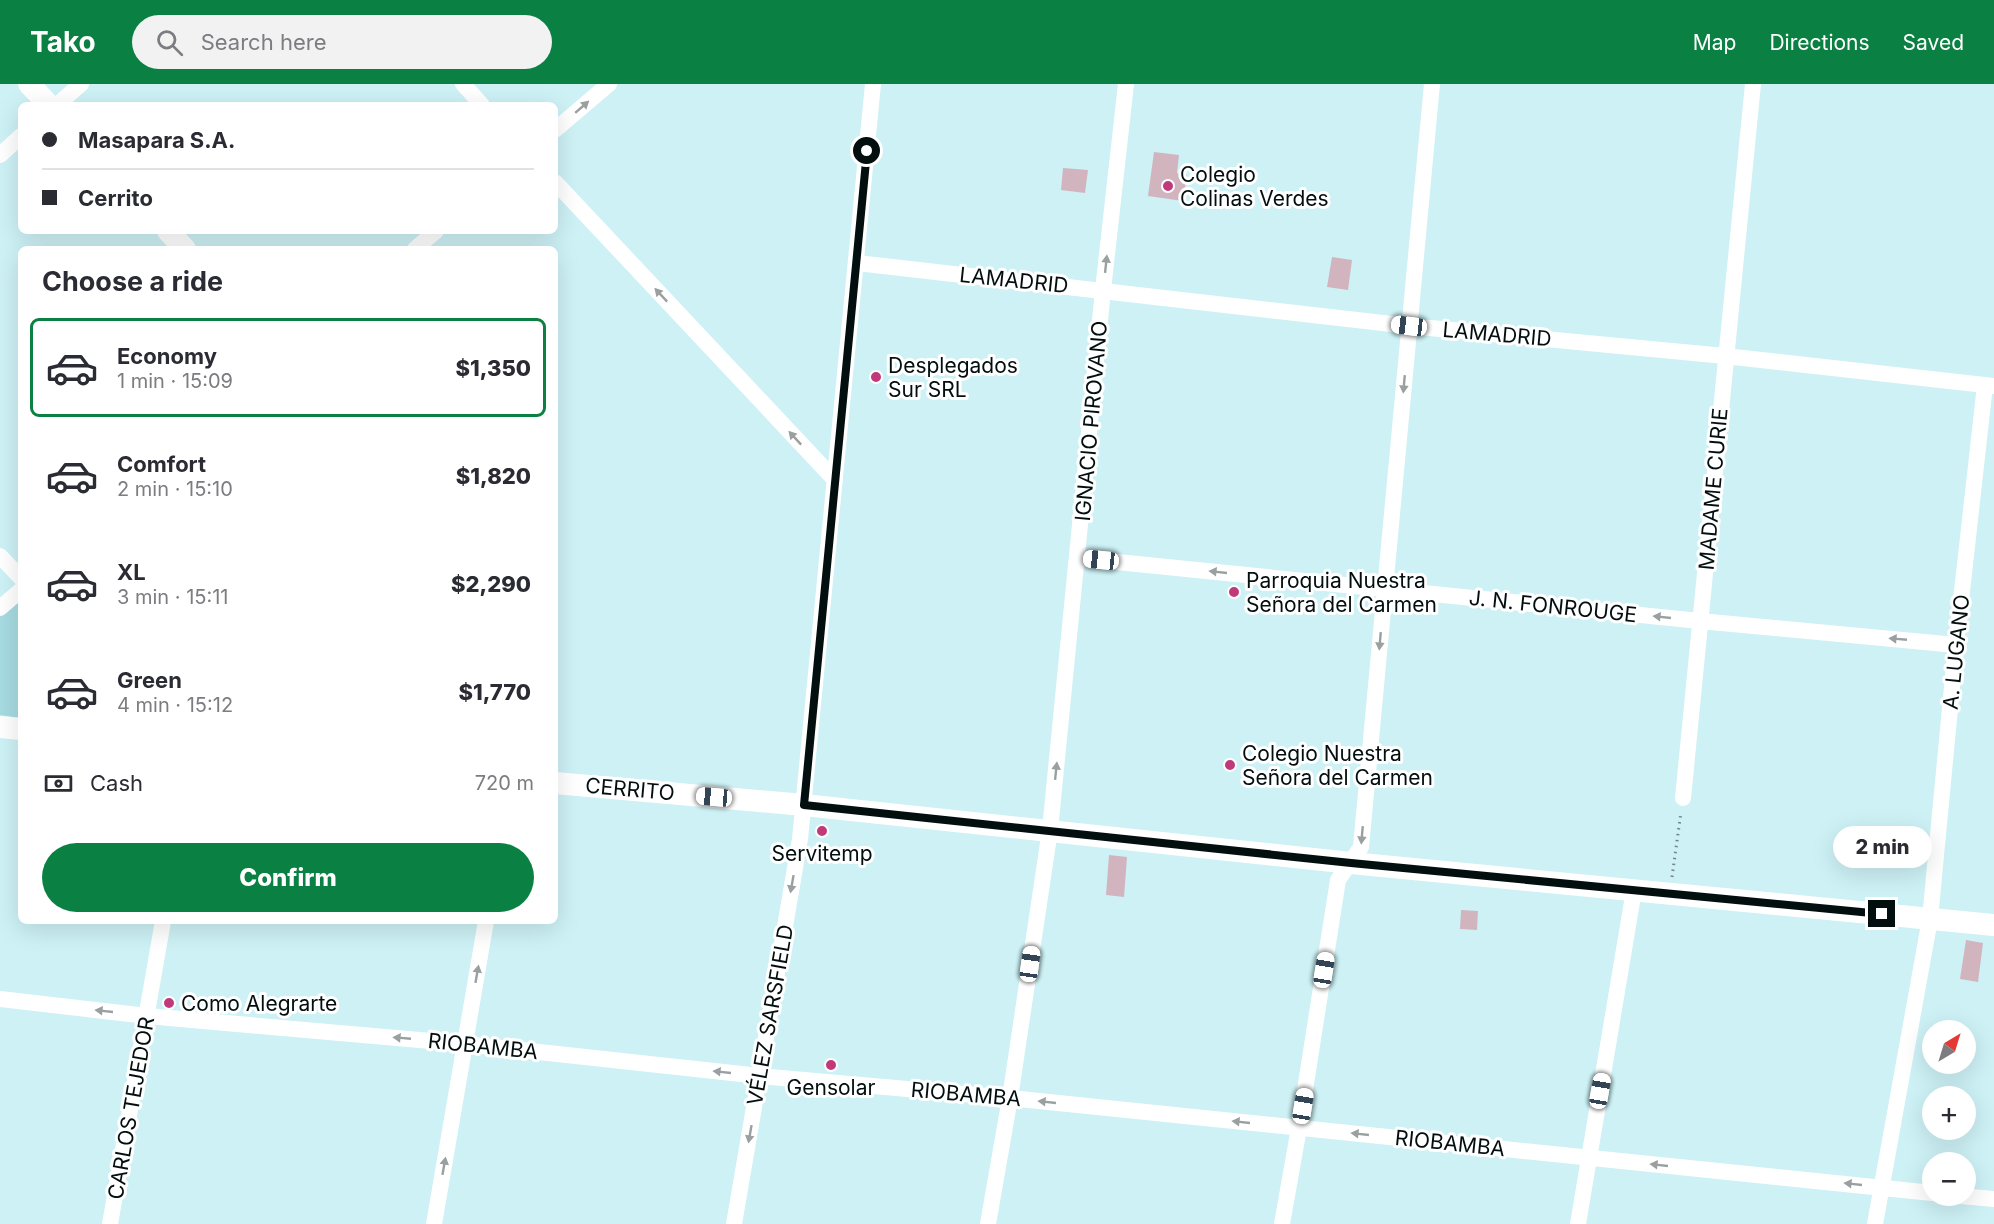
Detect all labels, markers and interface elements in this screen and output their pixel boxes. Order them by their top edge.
search box [132,15,552,69]
text: Tako [30,25,96,59]
icon: search [153,26,186,59]
text: Search here [201,29,326,55]
text: Map [1693,30,1736,55]
text: Directions [1769,30,1870,55]
text: Saved [1903,30,1964,55]
one-way arrow [574,101,589,114]
text: Masapara S.A. [78,127,235,153]
route start [853,137,880,164]
place label: Colegio Colinas Verdes [1180,162,1329,211]
marker: Colegio Colinas Verdes [1161,179,1175,193]
text: Cerrito [78,185,153,211]
one-way arrow [1101,254,1111,273]
street label: LAMADRID [958,262,1070,298]
text: Choose a ride [42,265,223,298]
one-way arrow [654,288,668,303]
car [1390,315,1428,337]
street label: LAMADRID [1441,317,1553,351]
street label: IGNACIO PIROVANO [1070,320,1112,522]
icon: car [45,341,99,395]
text: Economy [117,343,217,369]
place label: Desplegados Sur SRL [888,353,1018,402]
text: $1,350 [455,355,531,381]
text: 1 min · 15:09 [117,369,233,393]
marker: Desplegados Sur SRL [869,370,883,384]
one-way arrow [1399,375,1409,394]
street label: MADAME CURIE [1693,407,1733,571]
one-way arrow [788,431,802,445]
icon: car [45,449,99,503]
text: Comfort [117,451,206,477]
text: $1,820 [456,463,531,489]
text: 2 min · 15:10 [117,477,233,501]
car [1082,549,1120,571]
icon: car [45,557,99,611]
text: XL [117,559,146,585]
one-way arrow [1208,567,1227,577]
place label: Parroquia Nuestra Señora del Carmen [1246,568,1437,617]
text: $2,290 [451,571,531,597]
text: 3 min · 15:11 [117,585,229,609]
marker: Parroquia Nuestra Señora del Carmen [1227,585,1241,599]
street label: J. N. FONROUGE [1468,585,1638,627]
street label: A. LUGANO [1938,593,1974,711]
one-way arrow [1653,612,1672,622]
one-way arrow [1375,631,1385,650]
one-way arrow [1889,634,1908,644]
icon: car [45,665,99,719]
text: Green [117,667,182,693]
text: $1,770 [459,679,531,705]
text: 4 min · 15:12 [117,693,233,717]
place label: Colegio Nuestra Señora del Carmen [1242,741,1433,790]
marker: Colegio Nuestra Señora del Carmen [1223,758,1237,772]
one-way arrow [1051,762,1061,781]
icon: cash [42,767,75,800]
text: Cash [90,770,143,796]
text: 720 m [475,771,534,795]
street label: CERRITO [584,773,676,805]
car [695,786,733,808]
marker: Servitemp [815,824,829,838]
one-way arrow [1357,826,1367,845]
callout: 2 min [1832,827,1932,869]
text: 2 min [1855,835,1910,859]
place label: Servitemp [771,841,873,866]
button: Confirm [42,843,534,912]
one-way arrow [788,874,797,893]
route end [1868,900,1895,927]
street label: VÉLEZ SARSFIELD [741,922,798,1107]
car [1019,945,1041,983]
car [1312,951,1336,989]
one-way arrow [472,964,481,983]
place label: Como Alegrarte [181,991,337,1016]
marker: Como Alegrarte [162,996,176,1010]
one-way arrow [94,1006,113,1016]
street label: CARLOS TEJEDOR [103,1015,159,1201]
north arrow [1922,1020,1976,1074]
map controls [1922,1020,1976,1206]
street label: RIOBAMBA [427,1028,539,1064]
one-way arrow [393,1033,412,1043]
marker: Gensolar [824,1058,838,1072]
one-way arrow [712,1067,731,1077]
car [1588,1072,1612,1110]
place label: Gensolar [787,1075,875,1100]
street label: RIOBAMBA [910,1077,1022,1111]
button: + [1922,1086,1976,1140]
car [1291,1087,1315,1125]
one-way arrow [1038,1097,1057,1107]
one-way arrow [1232,1117,1251,1127]
one-way arrow [745,1124,754,1143]
street label: RIOBAMBA [1394,1125,1506,1161]
one-way arrow [1351,1130,1370,1139]
button: − [1922,1152,1976,1206]
one-way arrow [440,1157,449,1176]
one-way arrow [1649,1160,1668,1170]
one-way arrow [1843,1180,1862,1189]

